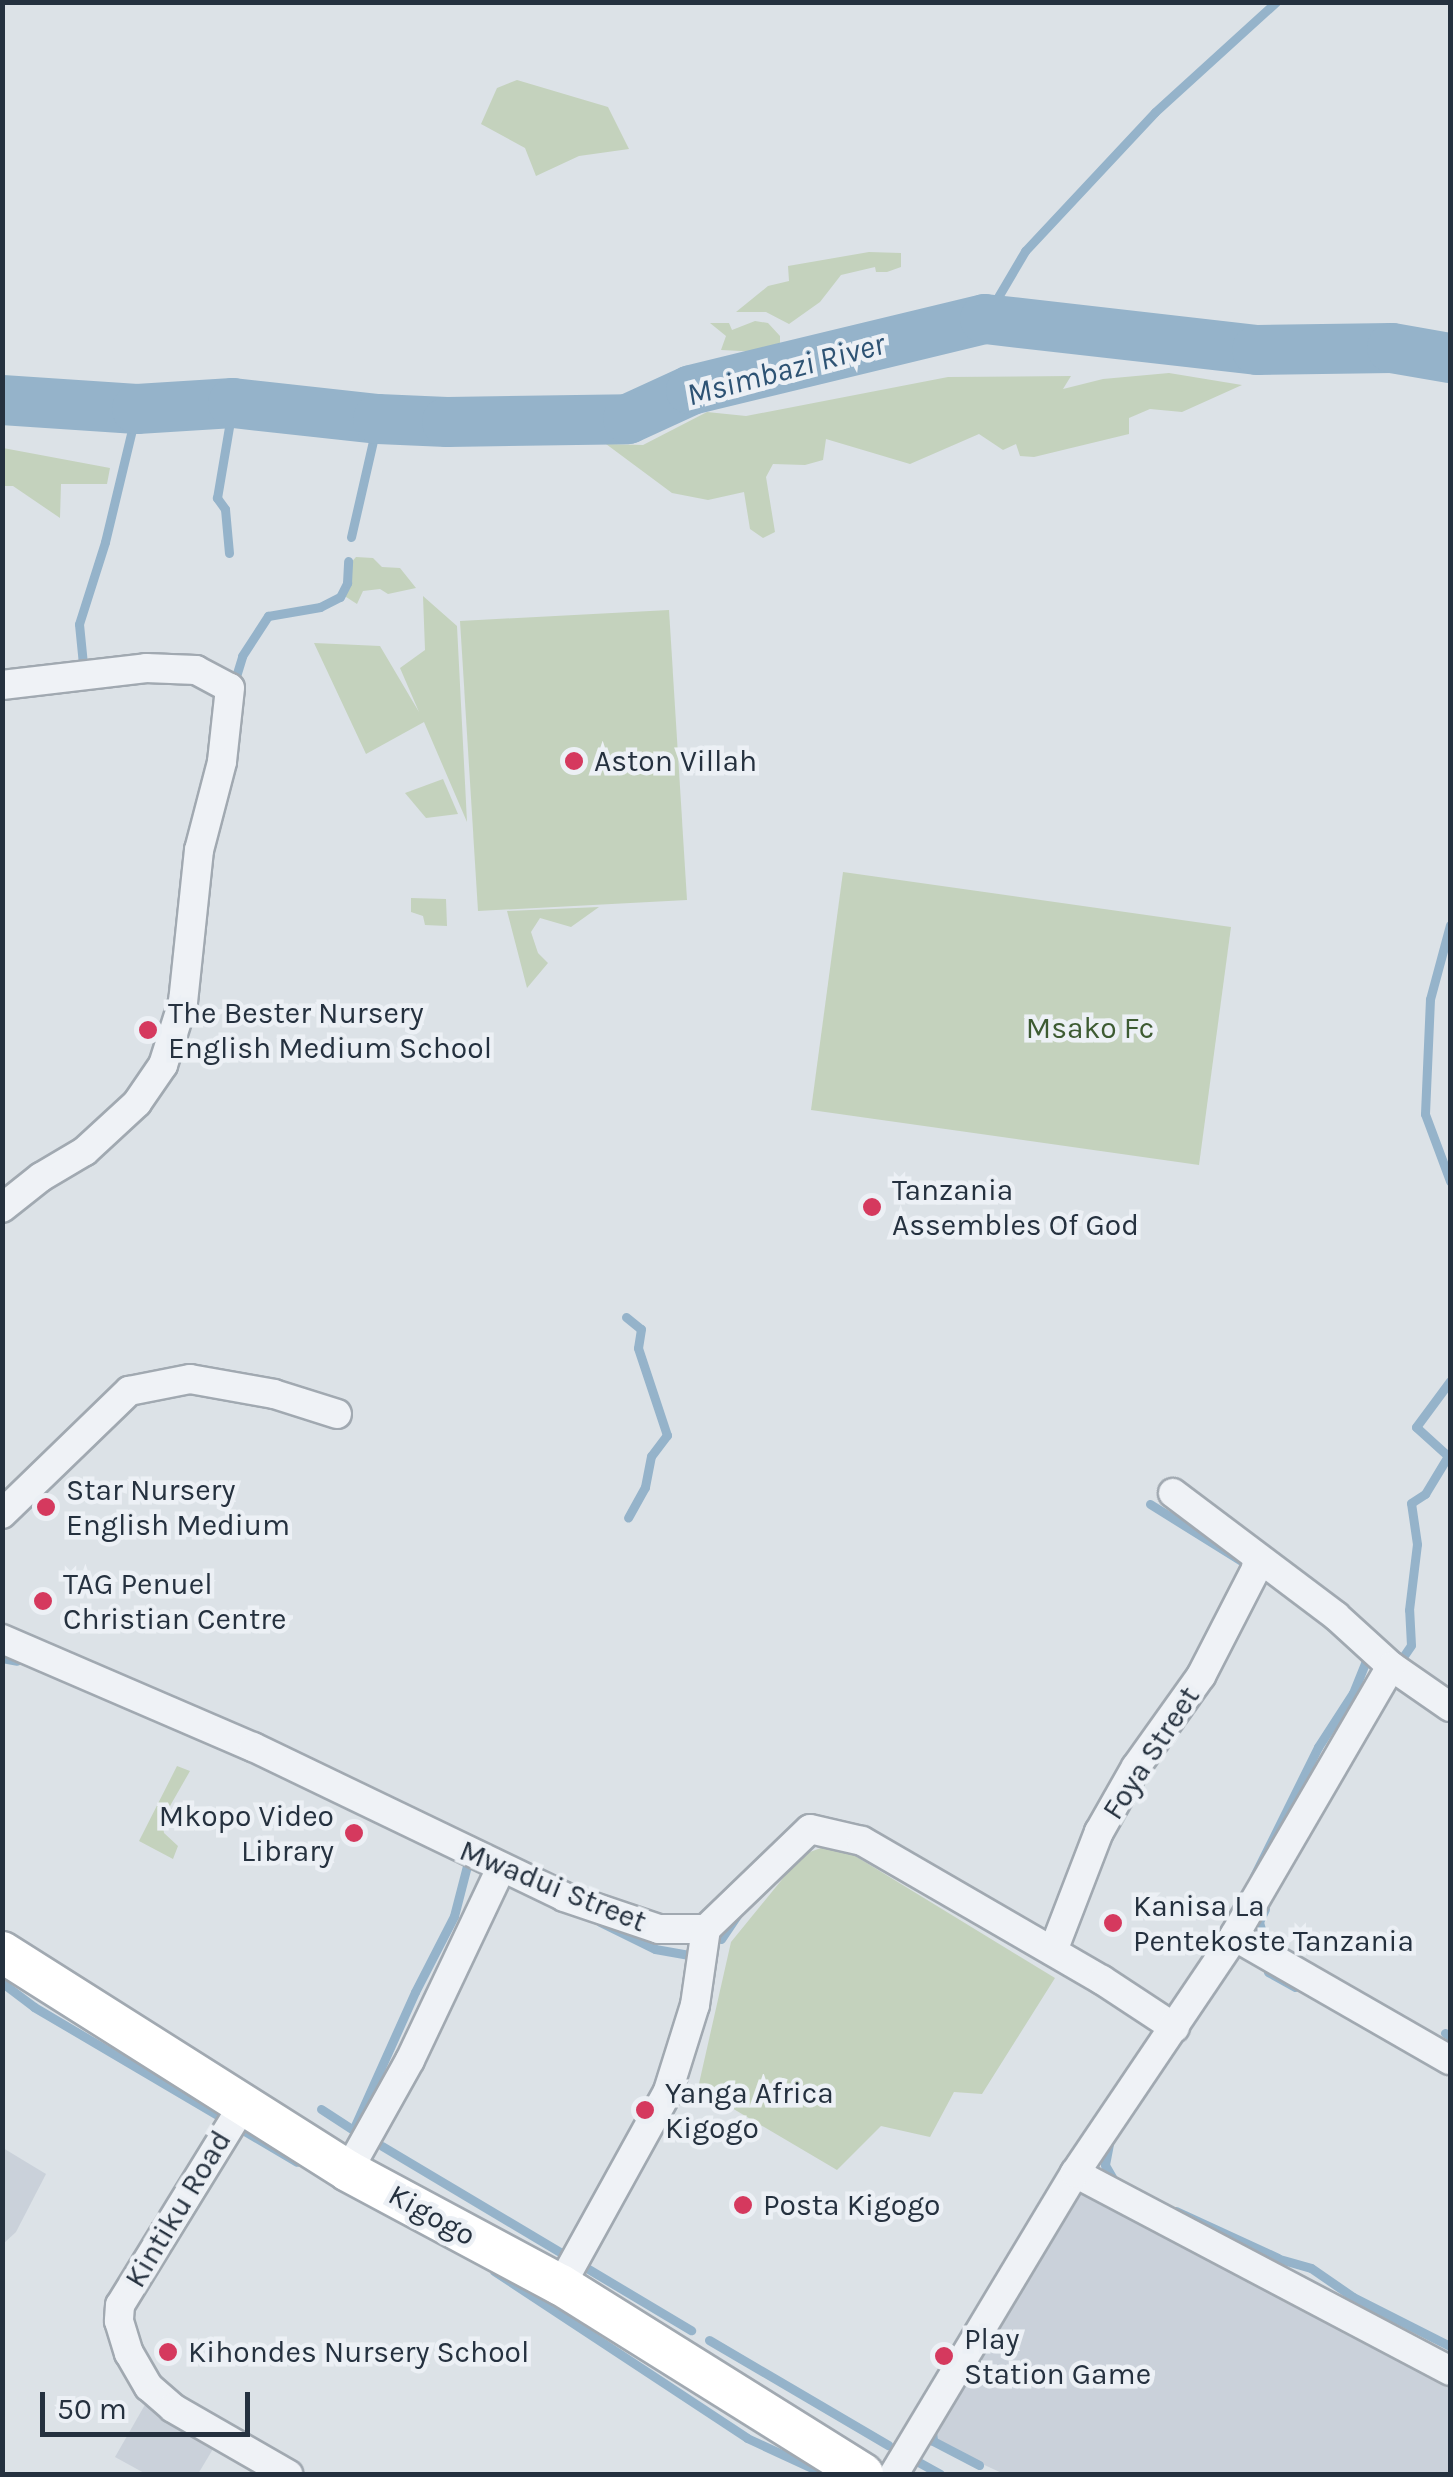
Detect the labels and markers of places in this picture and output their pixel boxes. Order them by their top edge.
place label: Aston Villah [594,743,757,779]
marker: Aston Villah [563,750,585,772]
place label: The Bester Nursery English Medium School [168,995,492,1066]
marker: The Bester Nursery English Medium School [137,1019,159,1041]
place label: Tanzania Assembles Of God [892,1172,1139,1242]
marker: Tanzania Assembles Of God [861,1196,883,1218]
place label: Star Nursery English Medium [66,1472,290,1542]
marker: Star Nursery English Medium [35,1496,57,1518]
place label: TAG Penuel Christian Centre [63,1566,286,1636]
marker: TAG Penuel Christian Centre [32,1590,54,1612]
place label: Mkopo Video Library [159,1798,334,1868]
marker: Mkopo Video Library [343,1822,365,1844]
place label: Kanisa La Pentekoste Tanzania [1133,1888,1414,1958]
marker: Kanisa La Pentekoste Tanzania [1102,1912,1124,1934]
place label: Yanga Africa Kigogo [665,2075,834,2146]
marker: Yanga Africa Kigogo [634,2099,656,2121]
place label: Posta Kigogo [763,2187,941,2223]
marker: Posta Kigogo [732,2194,754,2216]
place label: Play Station Game [964,2321,1151,2392]
place label: Kihondes Nursery School [188,2334,529,2370]
marker: Kihondes Nursery School [157,2341,179,2363]
marker: Play Station Game [933,2345,955,2367]

